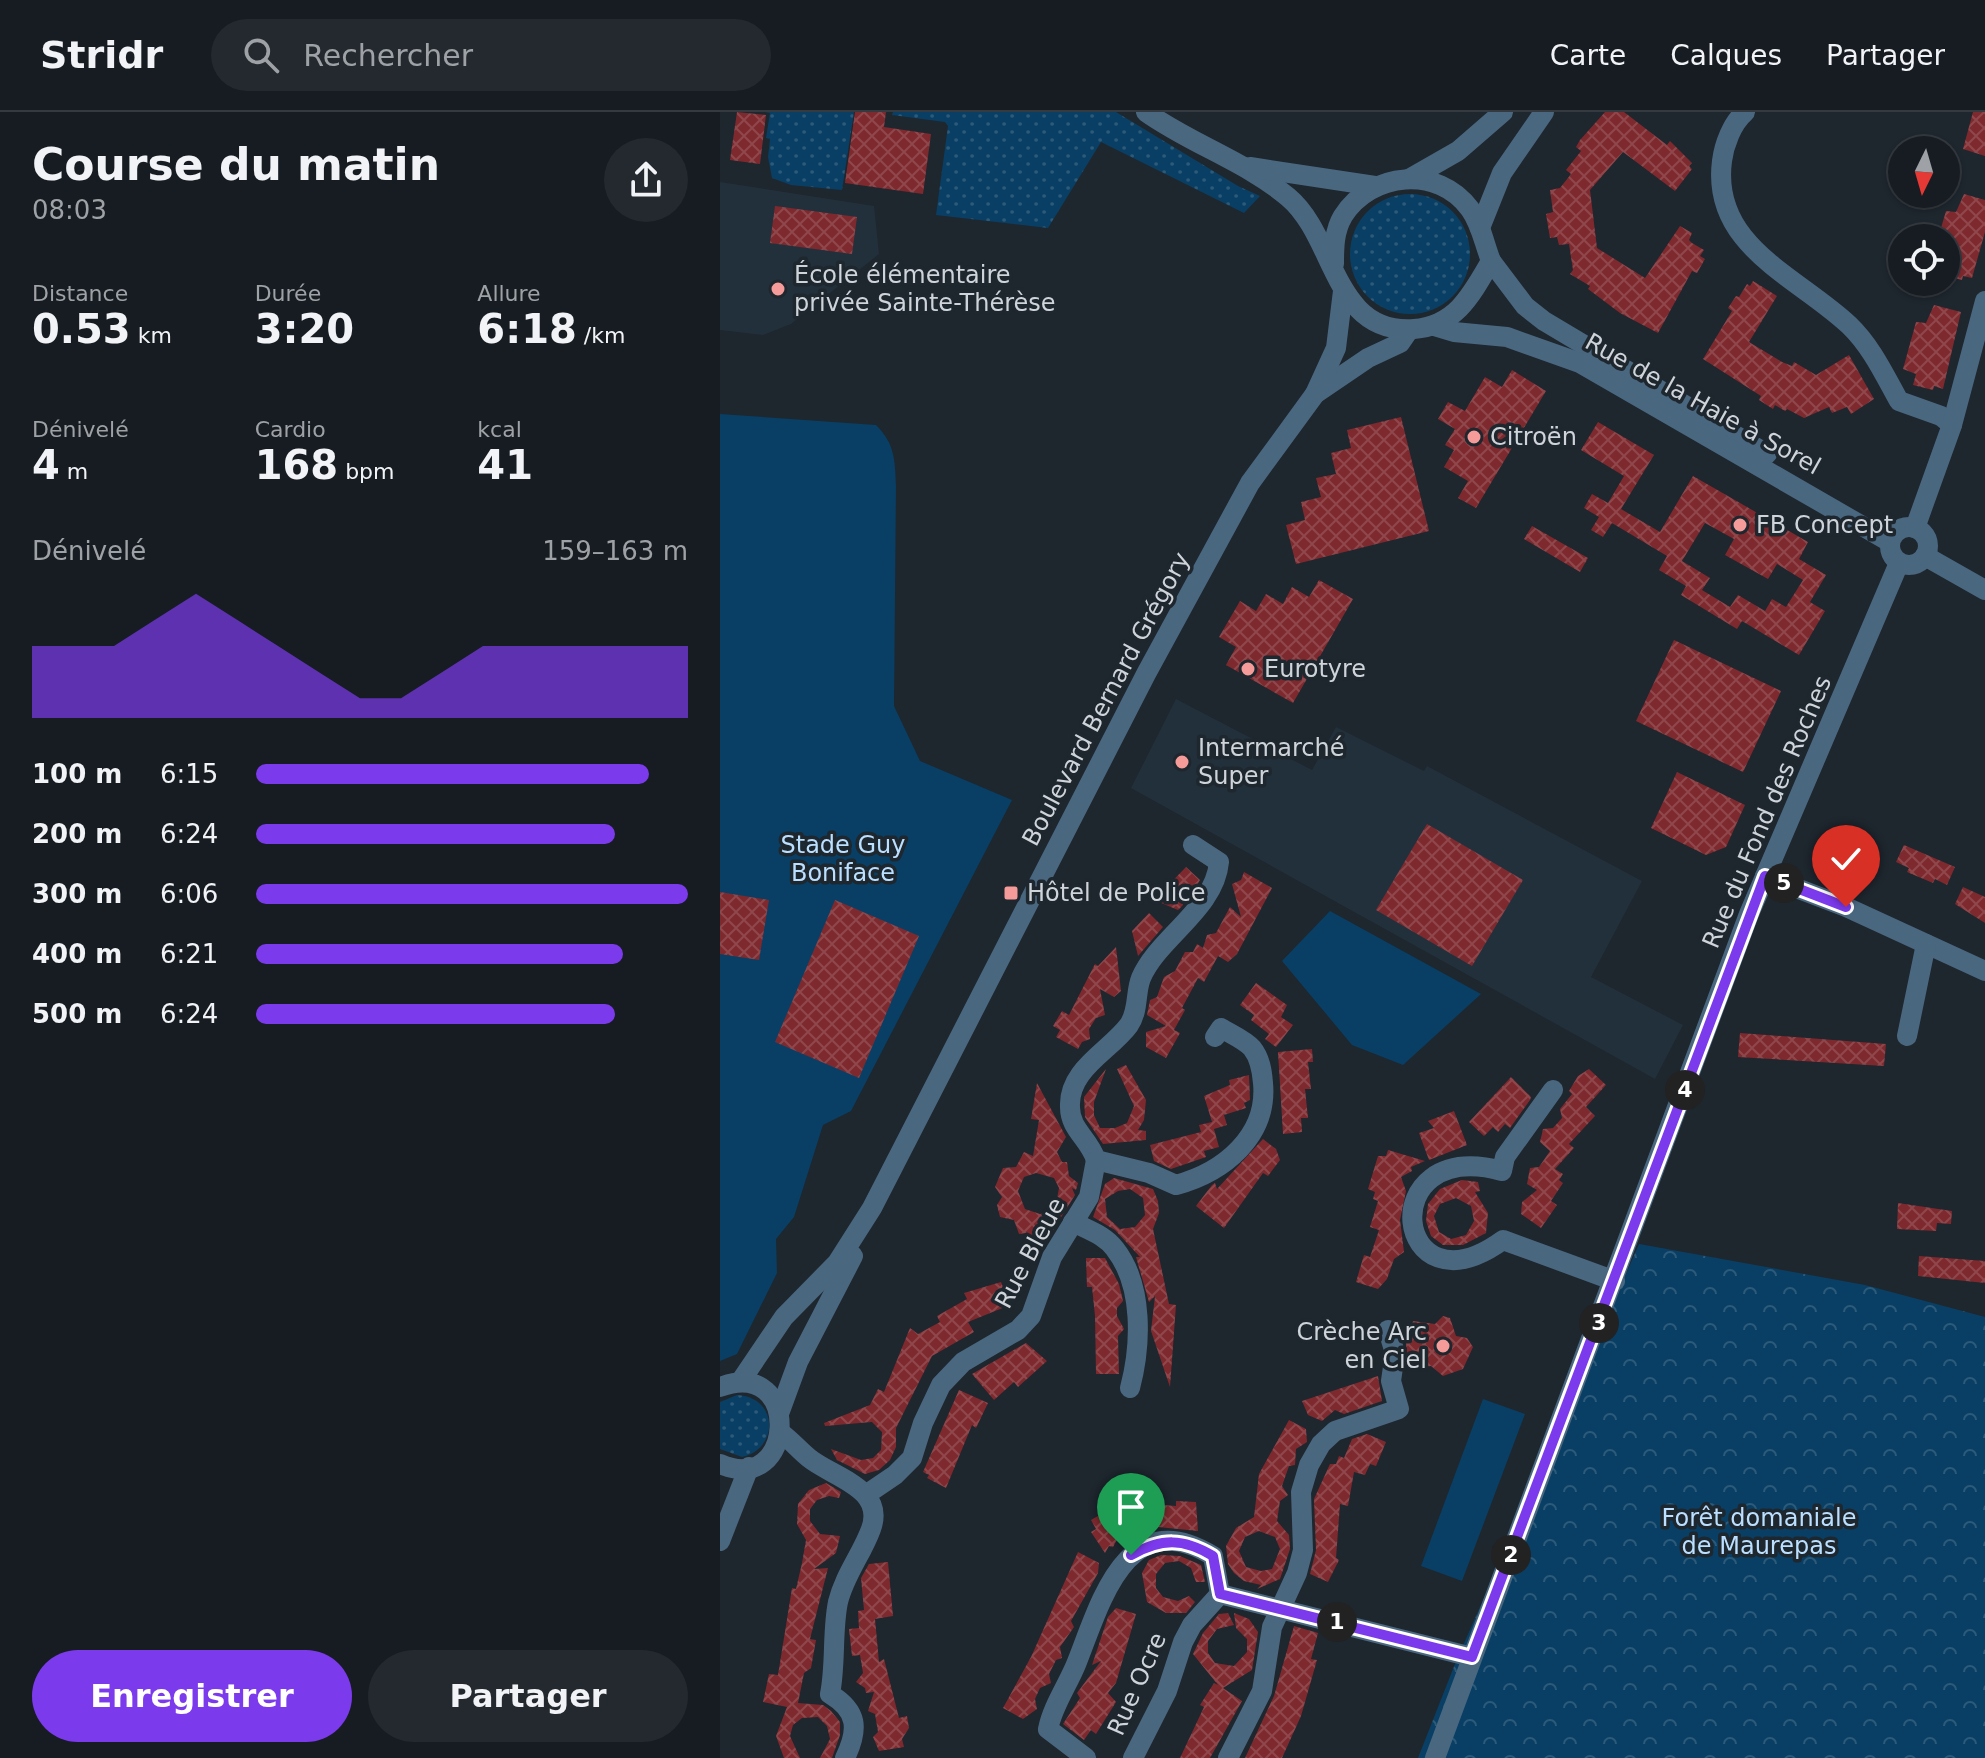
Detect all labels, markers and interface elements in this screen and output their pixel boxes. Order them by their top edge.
search box [211,19,771,91]
text: Stridr [40,33,163,77]
icon: search [239,33,283,77]
text: Rechercher [303,38,473,73]
text: Carte [1550,39,1626,72]
text: Calques [1670,39,1782,72]
text: Partager [1826,39,1945,72]
north arrow [1888,136,1960,208]
map controls [1888,136,1960,296]
button: share [604,138,688,222]
text: Course du matin [32,139,440,190]
text: 08:03 [32,195,107,225]
button: locate [1888,224,1960,296]
place label: École élémentaire privée Sainte-Thérèse [794,260,1056,317]
marker: École élémentaire privée Sainte-Thérèse [769,280,787,298]
text: Distance [32,281,128,306]
text: Durée [255,281,321,306]
text: Allure [477,281,541,306]
text: 0.53 [32,306,131,352]
text: 3:20 [255,306,354,352]
text: 6:18 [477,306,577,352]
text: km [131,323,172,348]
text: /km [577,323,625,348]
street label: Rue de la Haie à Sorel [1580,328,1826,480]
text: Dénivelé [32,417,129,442]
text: Cardio [255,417,326,442]
text: kcal [477,417,522,442]
place label: Citroën [1490,423,1577,451]
marker: Citroën [1465,428,1483,446]
text: 4 [32,442,60,488]
text: 168 [255,442,338,488]
text: 41 [477,442,533,488]
text: m [60,459,88,484]
text: bpm [338,459,395,484]
place label: FB Concept [1756,511,1893,539]
marker: FB Concept [1731,516,1749,534]
text: Dénivelé [32,536,146,566]
text: 159–163 m [542,536,688,566]
street label: Boulevard Bernard Grégory [1017,547,1195,851]
place label: Eurotyre [1264,655,1366,683]
marker: Eurotyre [1239,660,1257,678]
street label: Rue du Fond des Roches [1697,672,1837,952]
place label: Intermarché Super [1198,734,1345,790]
marker: Intermarché Super [1173,753,1191,771]
text: 100 m [32,759,122,789]
text: 6:15 [160,759,218,789]
text: 200 m [32,819,122,849]
text: 6:24 [160,819,218,849]
pin [1812,825,1880,907]
park label: Stade Guy Boniface [781,831,906,887]
icon: check [1824,837,1868,881]
pin: 5 [1764,863,1804,903]
text: 5 [1776,870,1792,895]
text: 300 m [32,879,122,909]
text: 6:06 [160,879,218,909]
place label: Hôtel de Police [1027,879,1205,907]
marker: Hôtel de Police [1002,884,1020,902]
text: 400 m [32,939,122,969]
text: 6:21 [160,939,218,969]
text: 500 m [32,999,122,1029]
text: 6:24 [160,999,218,1029]
pin: 4 [1665,1070,1705,1110]
text: 4 [1677,1077,1693,1102]
street label: Rue Bleue [989,1193,1071,1313]
pin: 3 [1579,1303,1619,1343]
text: 3 [1591,1310,1607,1335]
place label: Crèche Arc en Ciel [1296,1318,1427,1374]
marker: Crèche Arc en Ciel [1434,1337,1452,1355]
pin [1097,1473,1165,1555]
icon: arrive [1109,1485,1153,1529]
park label: Forêt domaniale de Maurepas [1662,1504,1856,1560]
pin: 2 [1491,1535,1531,1575]
text: 2 [1503,1542,1519,1567]
pin: 1 [1317,1602,1357,1642]
text: 1 [1329,1609,1345,1634]
street label: Rue Ocre [1102,1628,1172,1740]
button: Enregistrer [32,1650,352,1742]
button: Partager [368,1650,688,1742]

